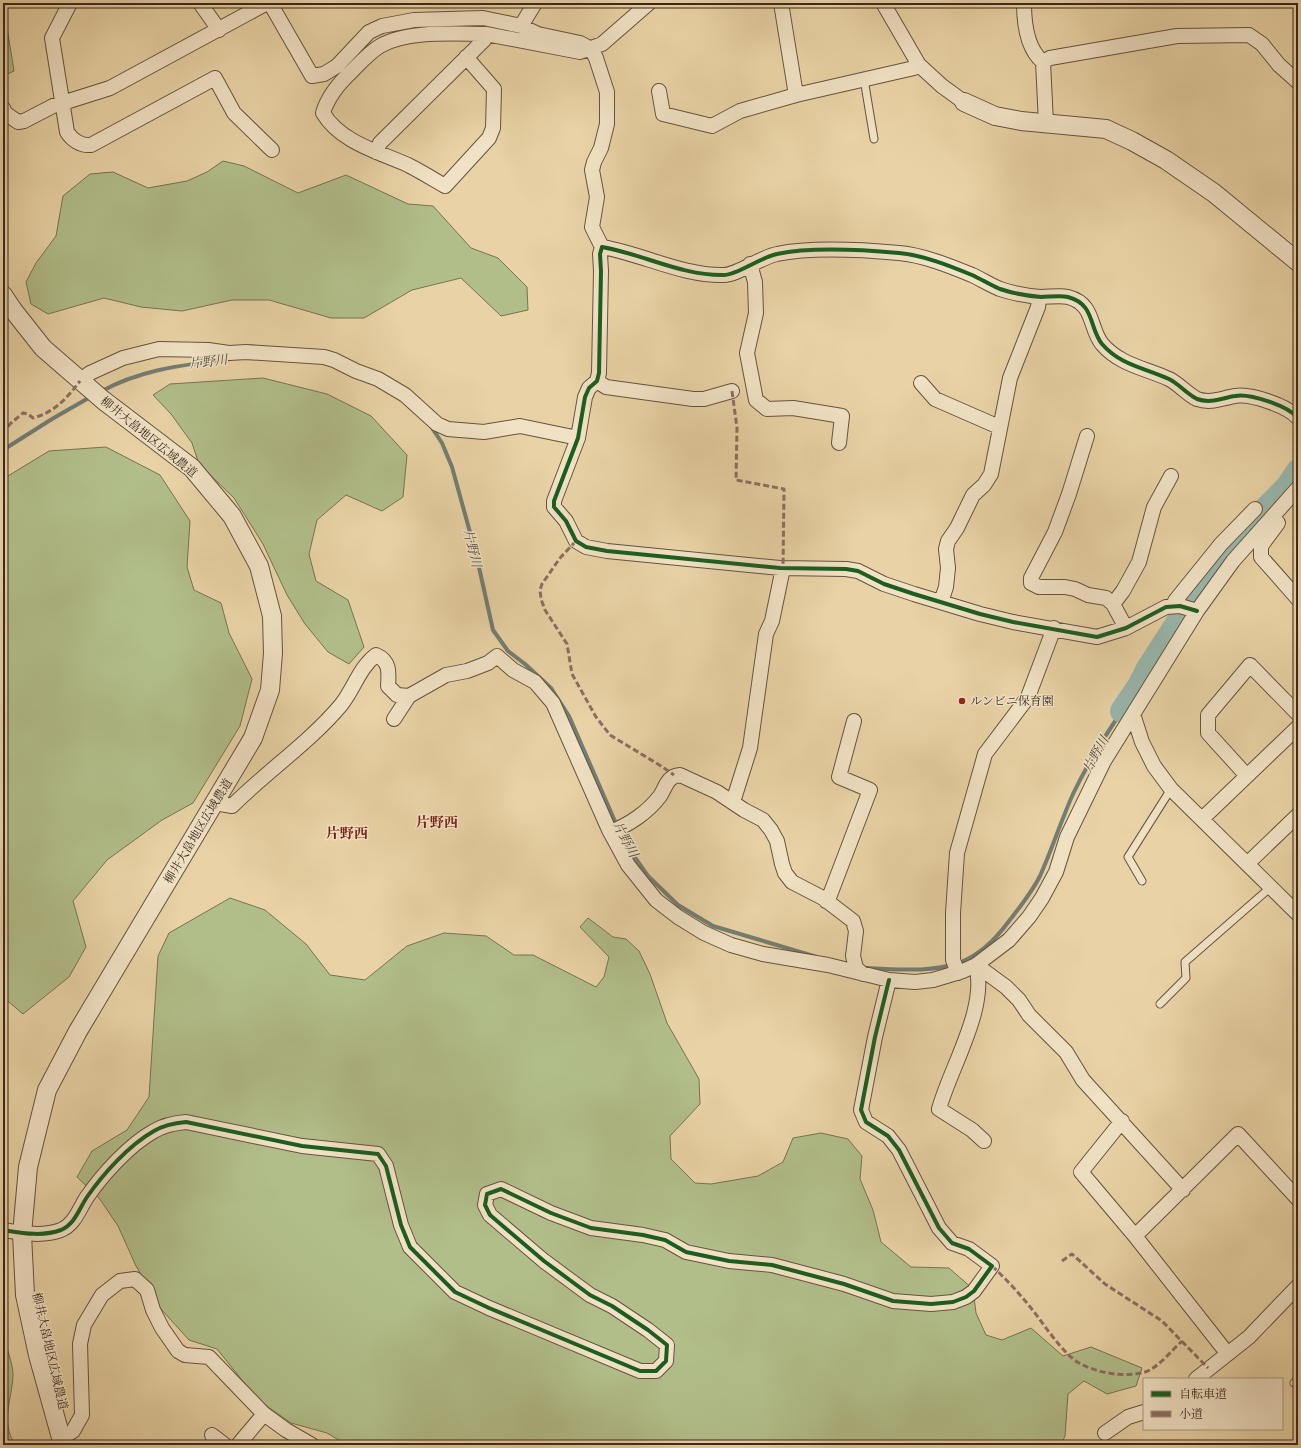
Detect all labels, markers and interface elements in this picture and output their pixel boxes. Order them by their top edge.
water label: 片野川 [188,351,231,374]
street label: 柳井大畠地区広域農道 [97,394,200,482]
water label: 片野川 [458,527,485,572]
place label: ルンビニ保育園 [970,694,1054,710]
marker: ルンビニ保育園 [957,696,967,706]
water label: 片野川 [1079,732,1115,776]
street label: 柳井大畠地区広域農道 [161,776,237,887]
district label: 片野西 [416,814,458,833]
water label: 片野川 [607,819,643,863]
district label: 片野西 [326,825,368,844]
street label: 柳井大畠地区広域農道 [28,1291,70,1411]
legend [1143,1378,1283,1430]
text: 自転車道 [1179,1387,1227,1403]
text: 小道 [1179,1407,1203,1423]

